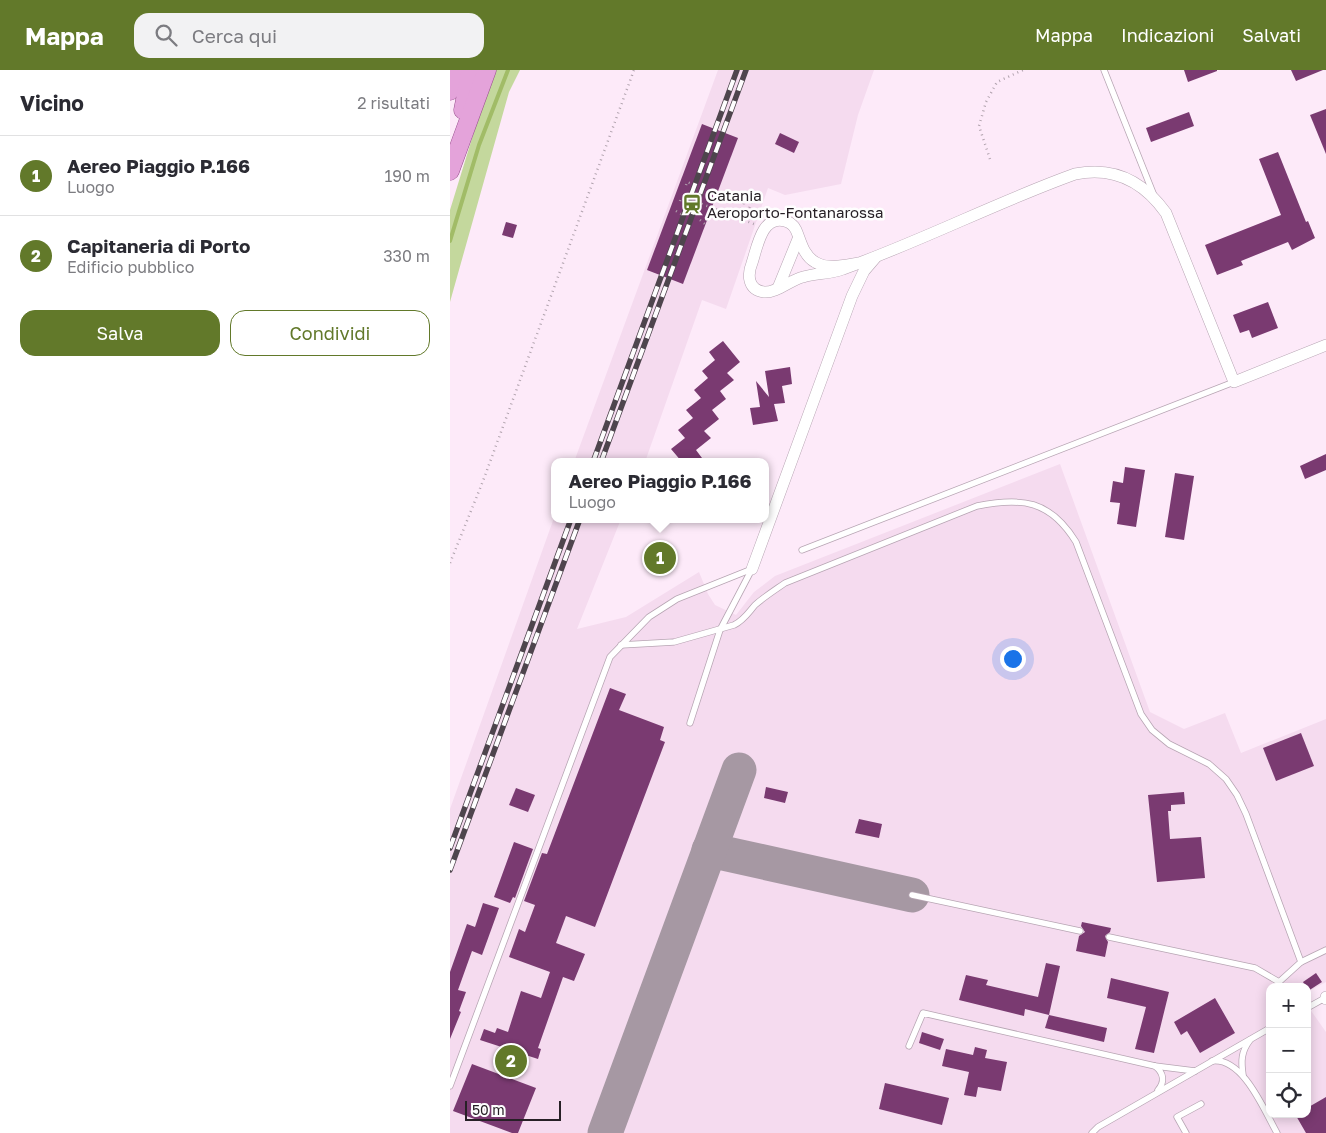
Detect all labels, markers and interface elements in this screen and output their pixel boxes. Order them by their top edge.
search box [134,13,484,58]
text: Mappa [25,21,104,50]
icon: search [152,21,180,49]
text: Cerca qui [192,24,277,47]
text: Mappa [1035,24,1093,46]
text: Indicazioni [1121,24,1214,46]
text: Salvati [1242,24,1301,46]
text: Vicino [20,90,84,116]
text: 2 risultati [357,93,430,113]
text: Aereo Piaggio P.166 [67,154,250,177]
text: 1 [32,166,40,186]
text: 190 m [384,166,430,186]
text: Luogo [67,177,115,197]
place label: Catania Aeroporto-Fontanarossa [707,186,883,221]
station icon: Catania Aeroporto-Fontanarossa [681,193,703,215]
text: Capitaneria di Porto [67,234,251,257]
text: 2 [31,246,41,266]
text: 330 m [383,246,430,266]
text: Edificio pubblico [67,257,194,277]
button: Salva [20,310,220,356]
button: Condividi [230,310,430,356]
popup [551,458,769,523]
text: Aereo Piaggio P.166 [568,469,752,492]
text: Luogo [568,492,616,512]
pin: 1 [644,539,676,577]
your location [1000,646,1026,672]
map controls [1266,983,1311,1118]
button: + [1266,983,1311,1028]
button: − [1266,1028,1311,1073]
pin: 2 [495,1042,527,1080]
button: locate [1266,1073,1311,1118]
scale bar [465,1098,561,1121]
text: 50 m [472,1101,505,1118]

